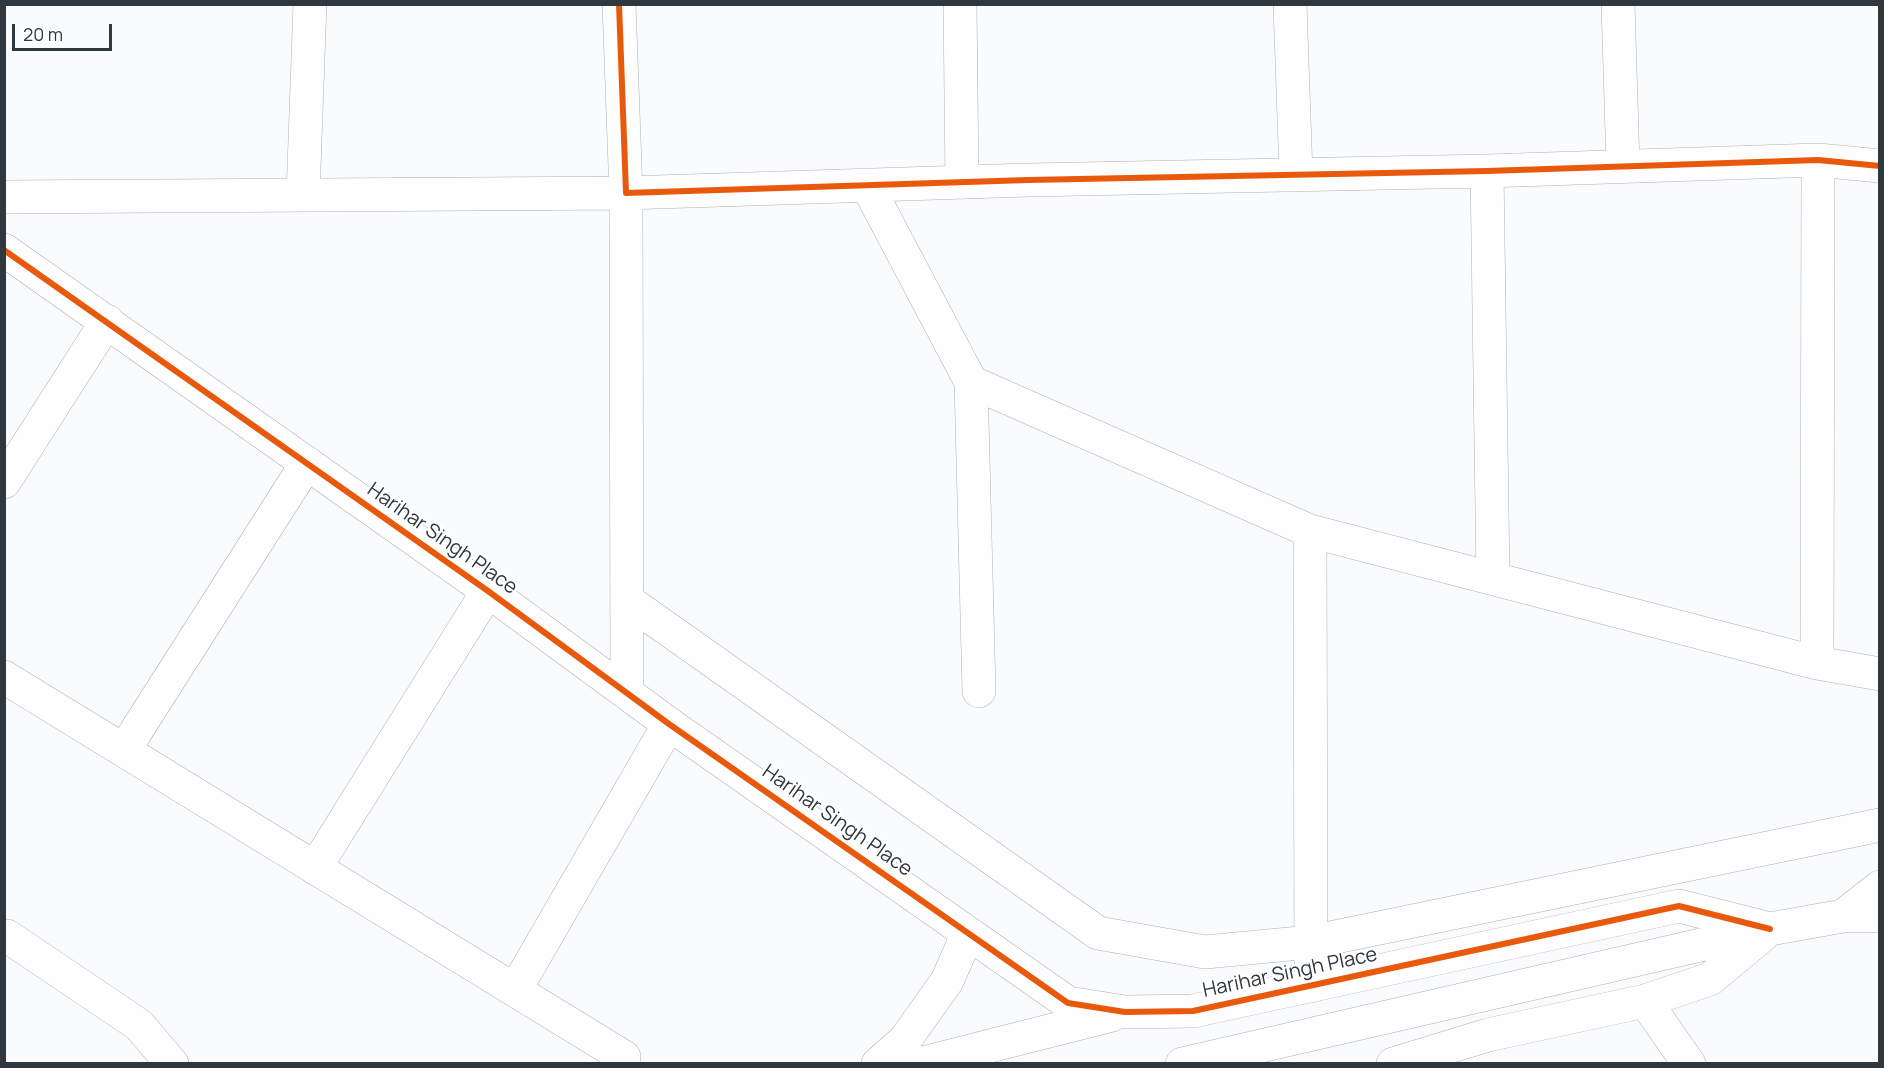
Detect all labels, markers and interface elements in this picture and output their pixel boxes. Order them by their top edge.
scale bar [15,12,116,50]
text: 20 m [23,22,63,46]
street label: Harihar Singh Place [362,478,522,600]
street label: Harihar Singh Place [757,760,917,882]
street label: Harihar Singh Place [1201,943,1379,1003]

